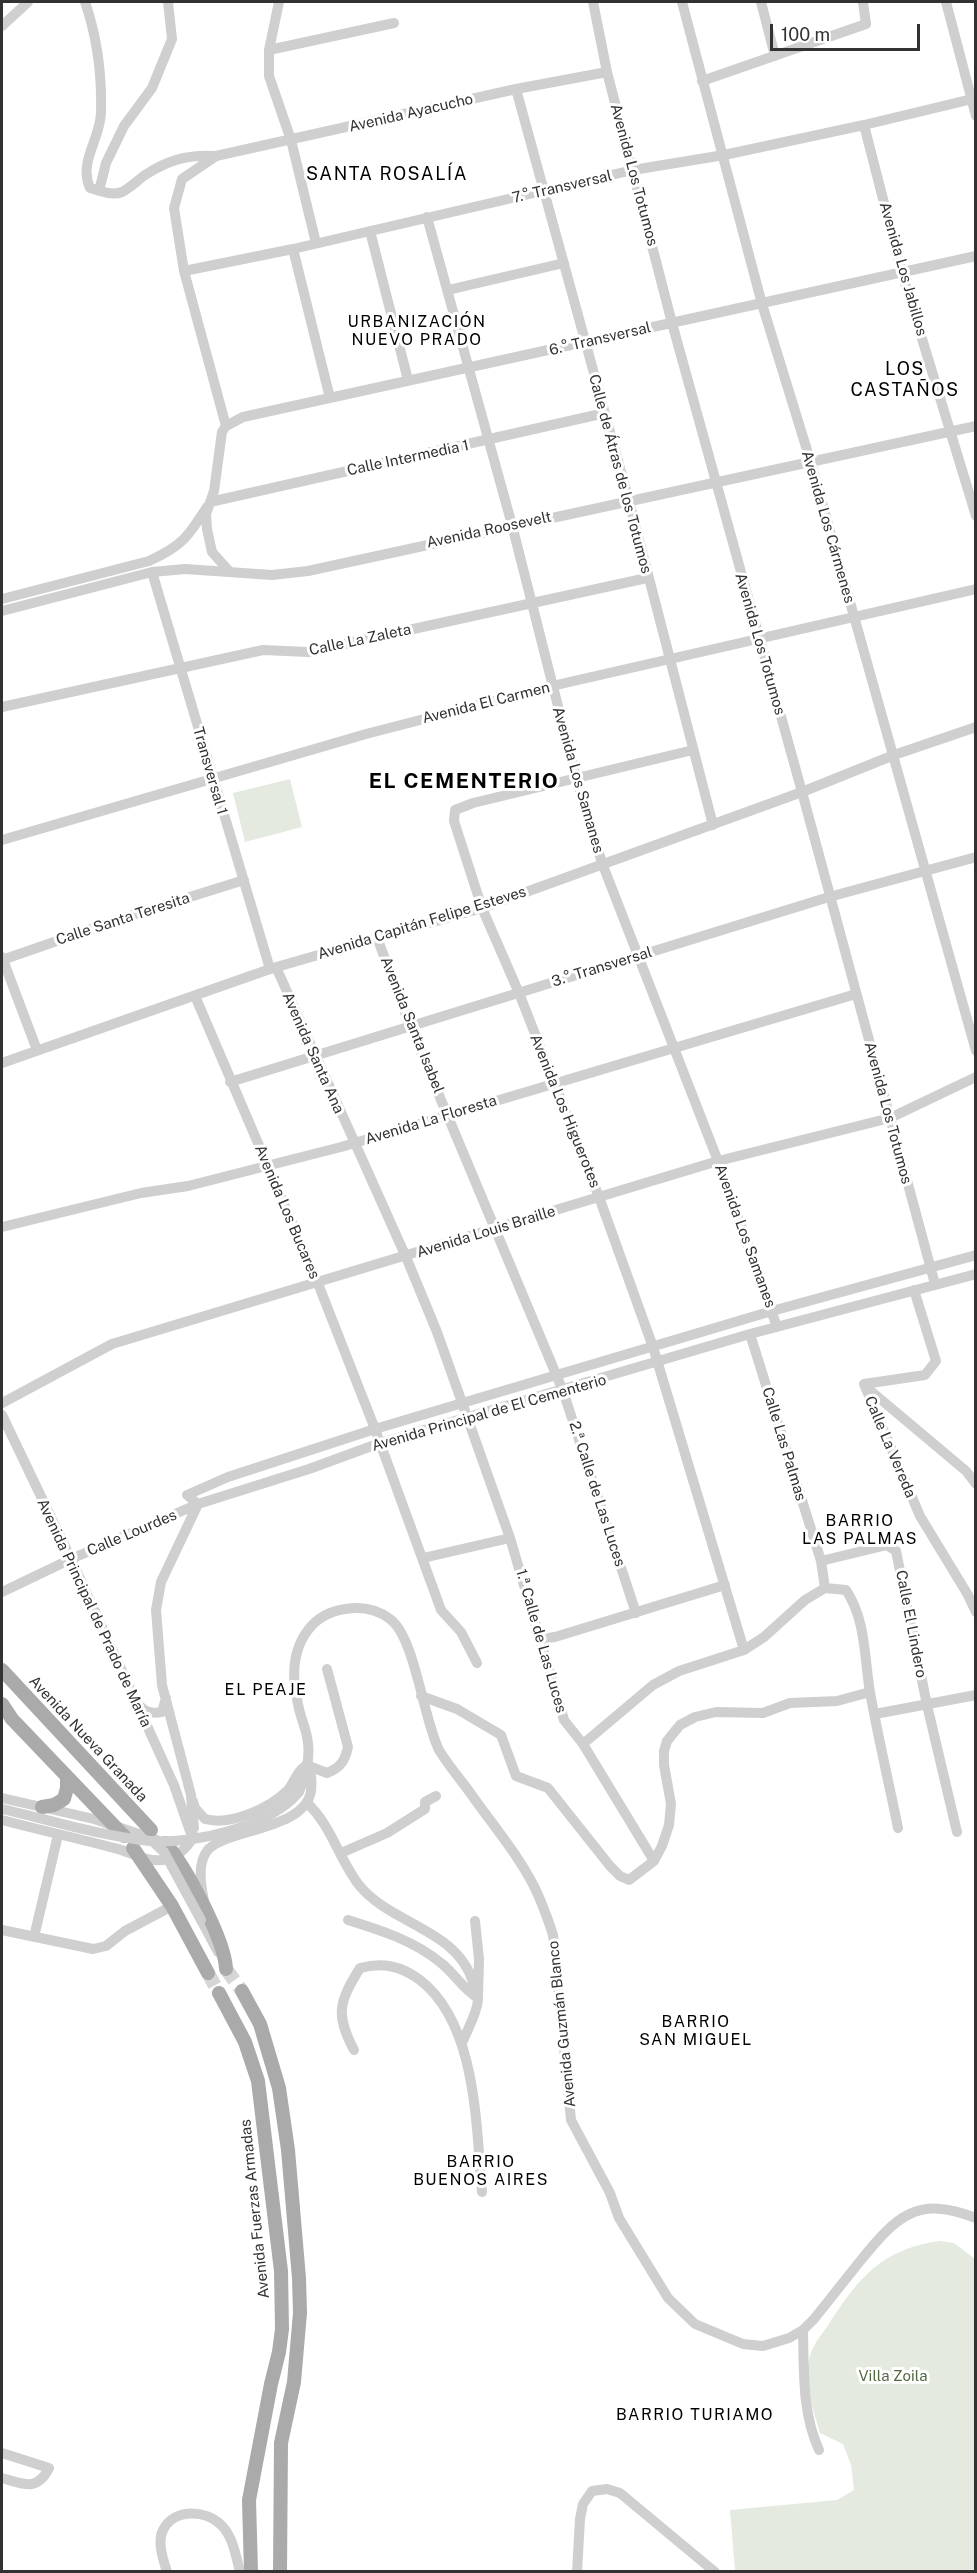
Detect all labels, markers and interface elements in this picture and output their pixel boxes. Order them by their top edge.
scale bar [773,12,923,50]
text: 100 m [781,24,830,45]
street label: Avenida Ayacucho [347,90,475,136]
street label: Avenida Los Totumos [606,102,662,248]
district label: SANTA ROSALÍA [306,163,468,185]
street label: 7.° Transversal [510,167,614,207]
street label: Avenida Los Jabillos [875,200,931,338]
district label: URBANIZACIÓN NUEVO PRADO [347,312,487,350]
street label: 6.° Transversal [547,319,653,359]
district label: LOS CASTAÑOS [850,358,960,400]
street label: Calle de Átras de los Totumos [585,372,655,576]
street label: Calle Intermedia 1 [345,436,471,480]
street label: Avenida Los Cármenes [798,449,858,605]
street label: Avenida Roosevelt [425,508,553,552]
street label: Avenida Los Totumos [731,571,789,717]
street label: Calle La Zaleta [307,620,413,660]
street label: Avenida El Carmen [420,678,552,728]
street label: Avenida Los Samanes [549,705,607,855]
street label: Transversal 1 [189,725,231,817]
district label: EL CEMENTERIO [369,769,559,795]
street label: Avenida Capitán Felipe Esteves [316,883,528,963]
street label: Calle Santa Teresita [54,889,192,949]
street label: 3.° Transversal [550,943,654,991]
street label: Avenida Santa Isabel [376,954,448,1096]
street label: Avenida Santa Ana [278,990,348,1116]
street label: Avenida Los Higuerotes [526,1032,604,1190]
street label: Avenida Los Totumos [860,1040,916,1186]
street label: Avenida La Floresta [363,1091,499,1149]
street label: Avenida Los Bucares [251,1142,323,1282]
street label: Avenida Los Samanes [711,1162,779,1310]
street label: Avenida Louis Braille [414,1202,558,1262]
street label: Avenida Principal de El Cementerio [370,1371,608,1455]
street label: Calle Las Palmas [758,1385,810,1503]
street label: Calle La Vereda [860,1393,920,1501]
street label: 2.ª Calle de Las Luces [565,1419,629,1569]
street label: Avenida Principal de Prado de María [33,1496,155,1730]
street label: Calle Lourdes [85,1506,179,1560]
district label: BARRIO LAS PALMAS [802,1511,918,1549]
street label: 1.ª Calle de Las Luces [512,1567,570,1715]
street label: Calle El Lindero [892,1569,930,1679]
street label: Avenida Nueva Granada [25,1672,151,1806]
district label: EL PEAJE [225,1680,307,1700]
street label: Avenida Guzmán Blanco [544,1940,580,2108]
district label: BARRIO SAN MIGUEL [639,2012,753,2050]
street label: Avenida Fuerzas Armadas [237,2119,273,2299]
district label: BARRIO BUENOS AIRES [413,2152,549,2190]
park label: Villa Zoila [858,2367,928,2385]
district label: BARRIO TURIAMO [616,2405,774,2425]

